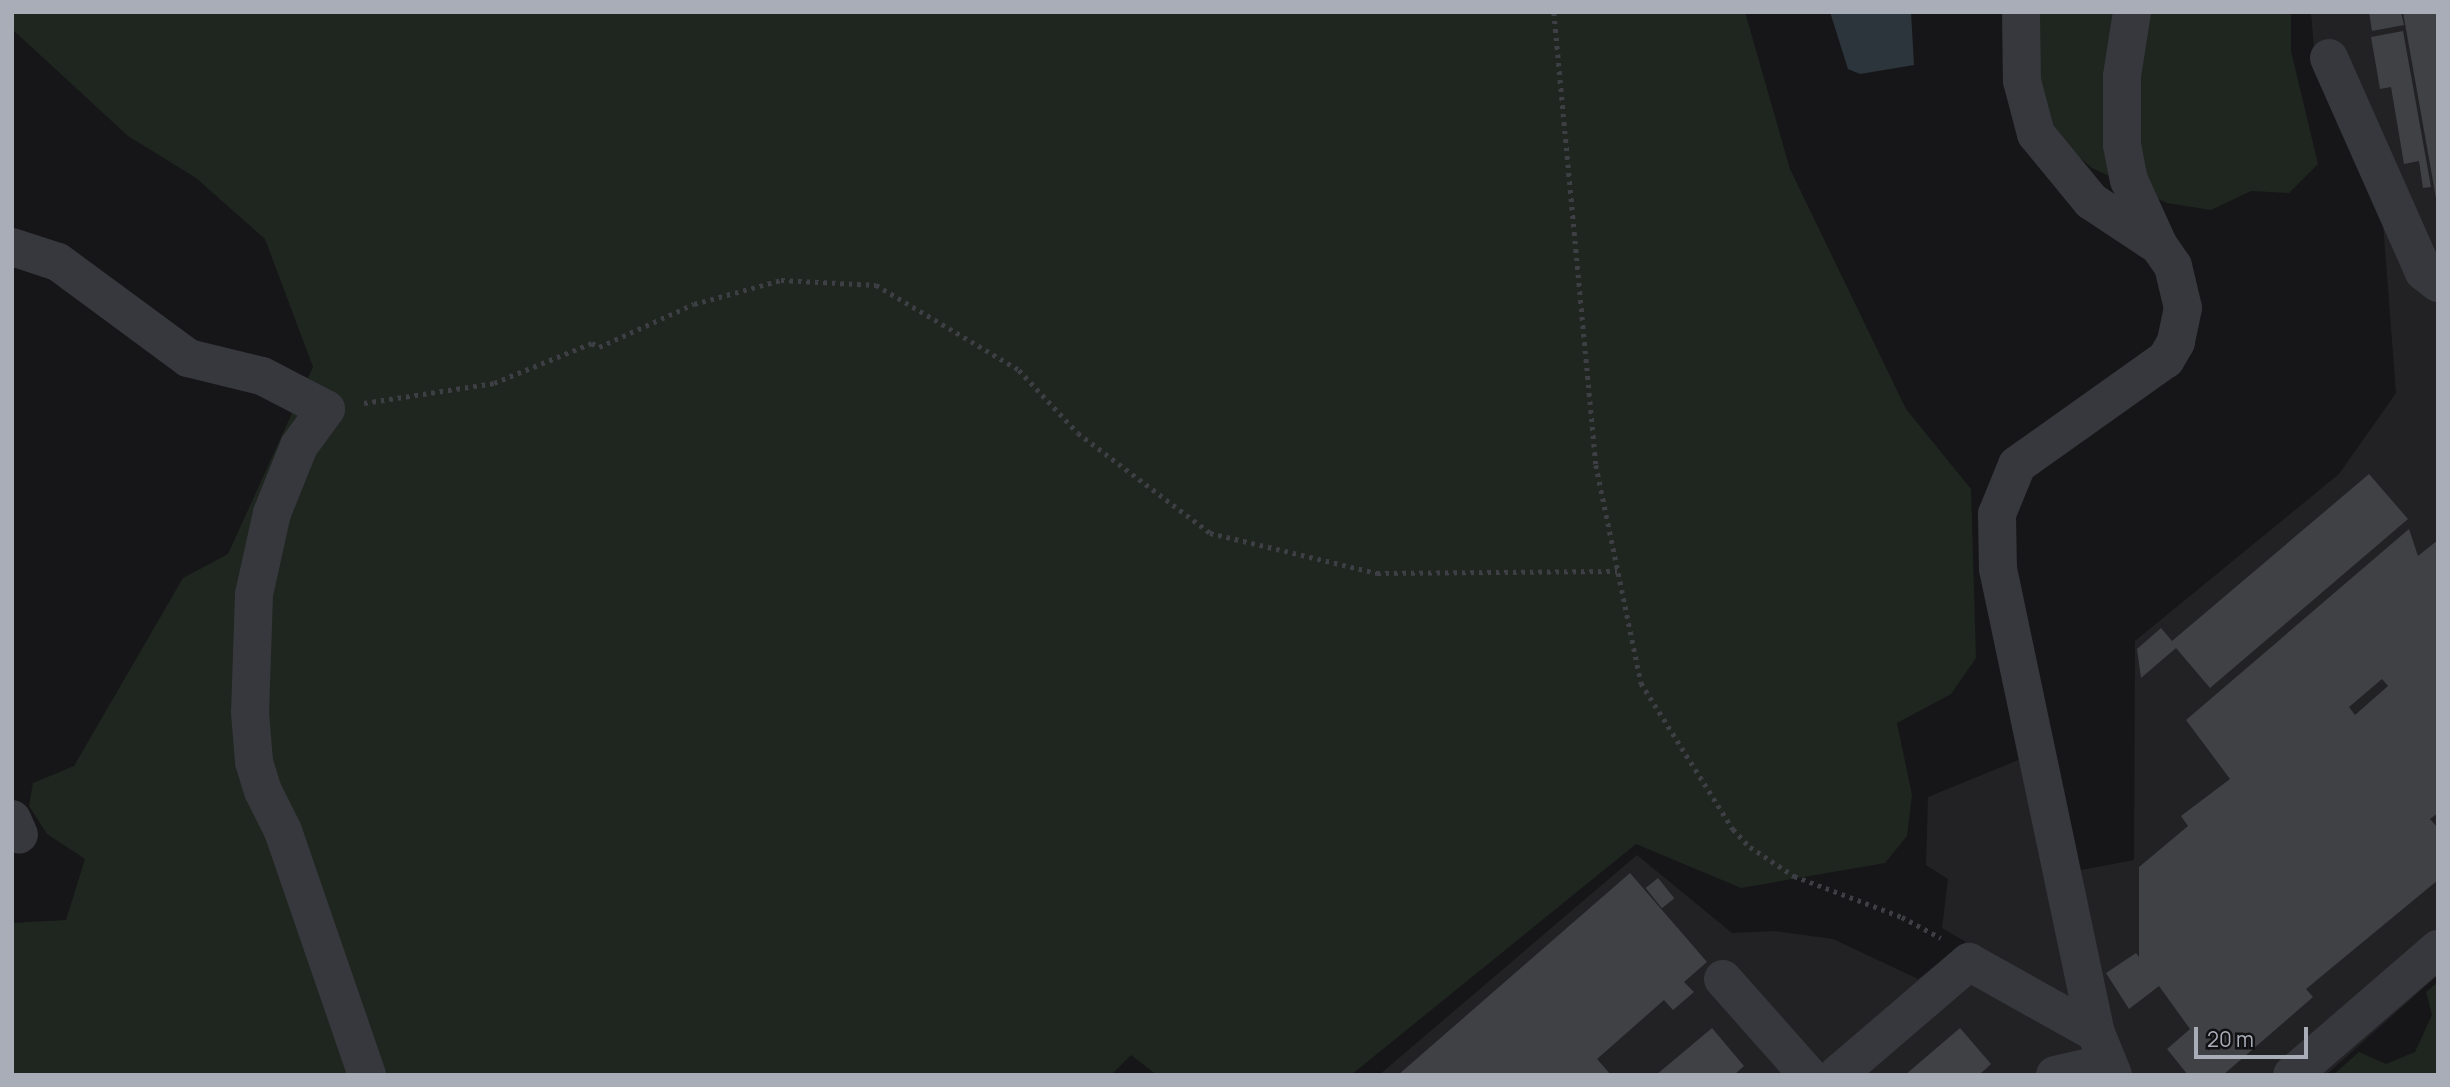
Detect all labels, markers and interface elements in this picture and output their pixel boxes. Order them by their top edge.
scale bar [2198,1014,2312,1058]
text: 20 m [2207,1025,2254,1053]

